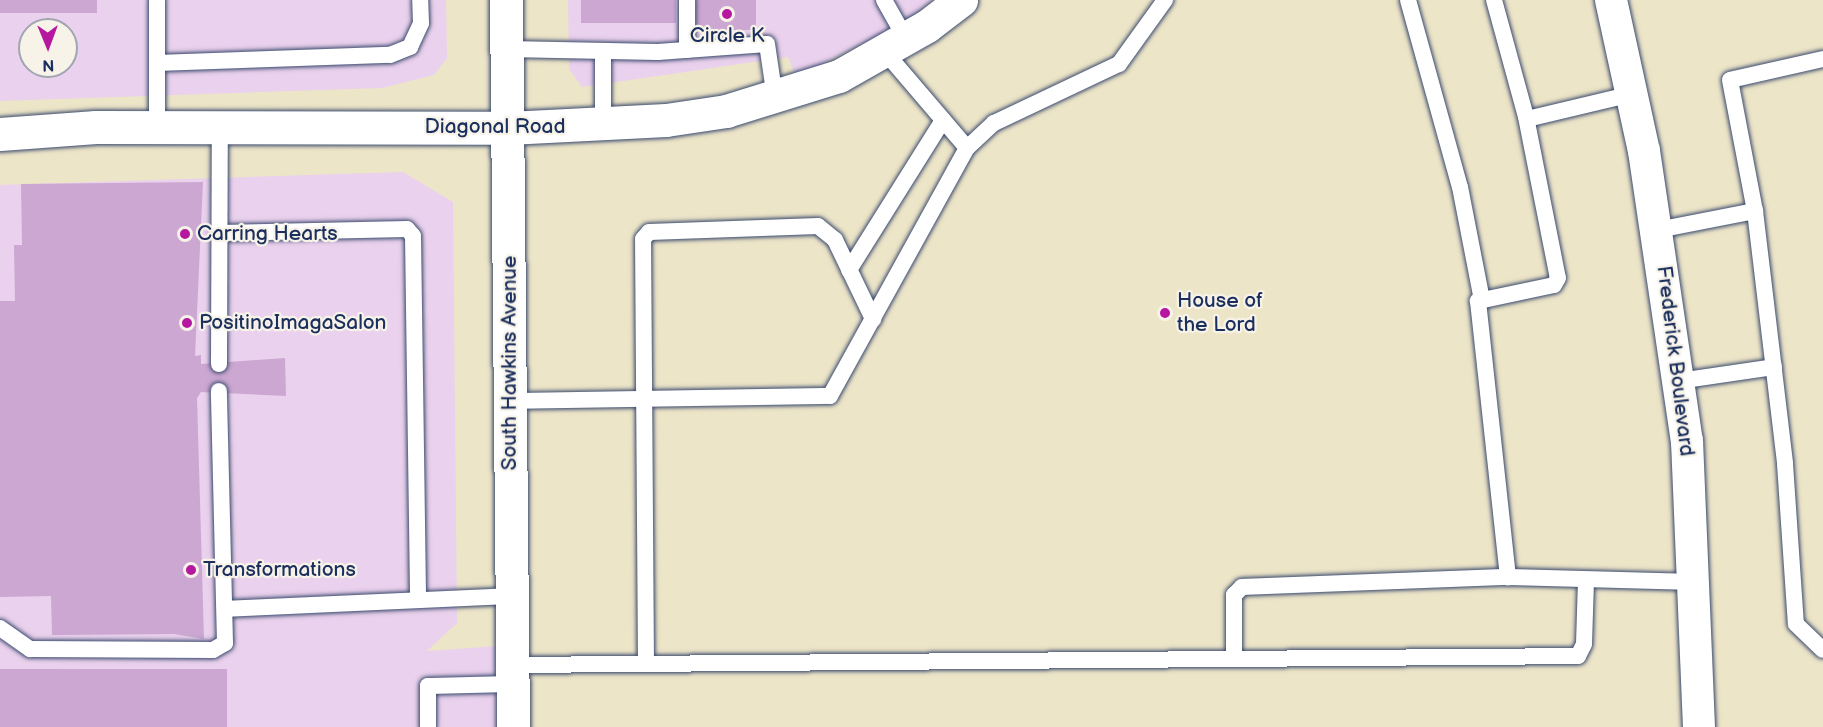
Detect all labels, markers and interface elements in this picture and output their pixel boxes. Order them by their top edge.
marker: Circle K [720,7,734,21]
north arrow [18,18,78,78]
place label: Circle K [690,23,764,49]
text: N [42,55,54,74]
street label: Diagonal Road [424,114,566,140]
place label: Carring Hearts [197,221,338,247]
marker: Carring Hearts [178,227,192,241]
street label: South Hawkins Avenue [497,256,523,470]
street label: Frederick Boulevard [1651,264,1699,458]
place label: House of the Lord [1177,288,1263,338]
marker: House of the Lord [1158,306,1172,320]
place label: PositinoImagaSalon [199,310,386,336]
marker: PositinoImagaSalon [180,316,194,330]
place label: Transformations [203,557,356,583]
marker: Transformations [184,563,198,577]

